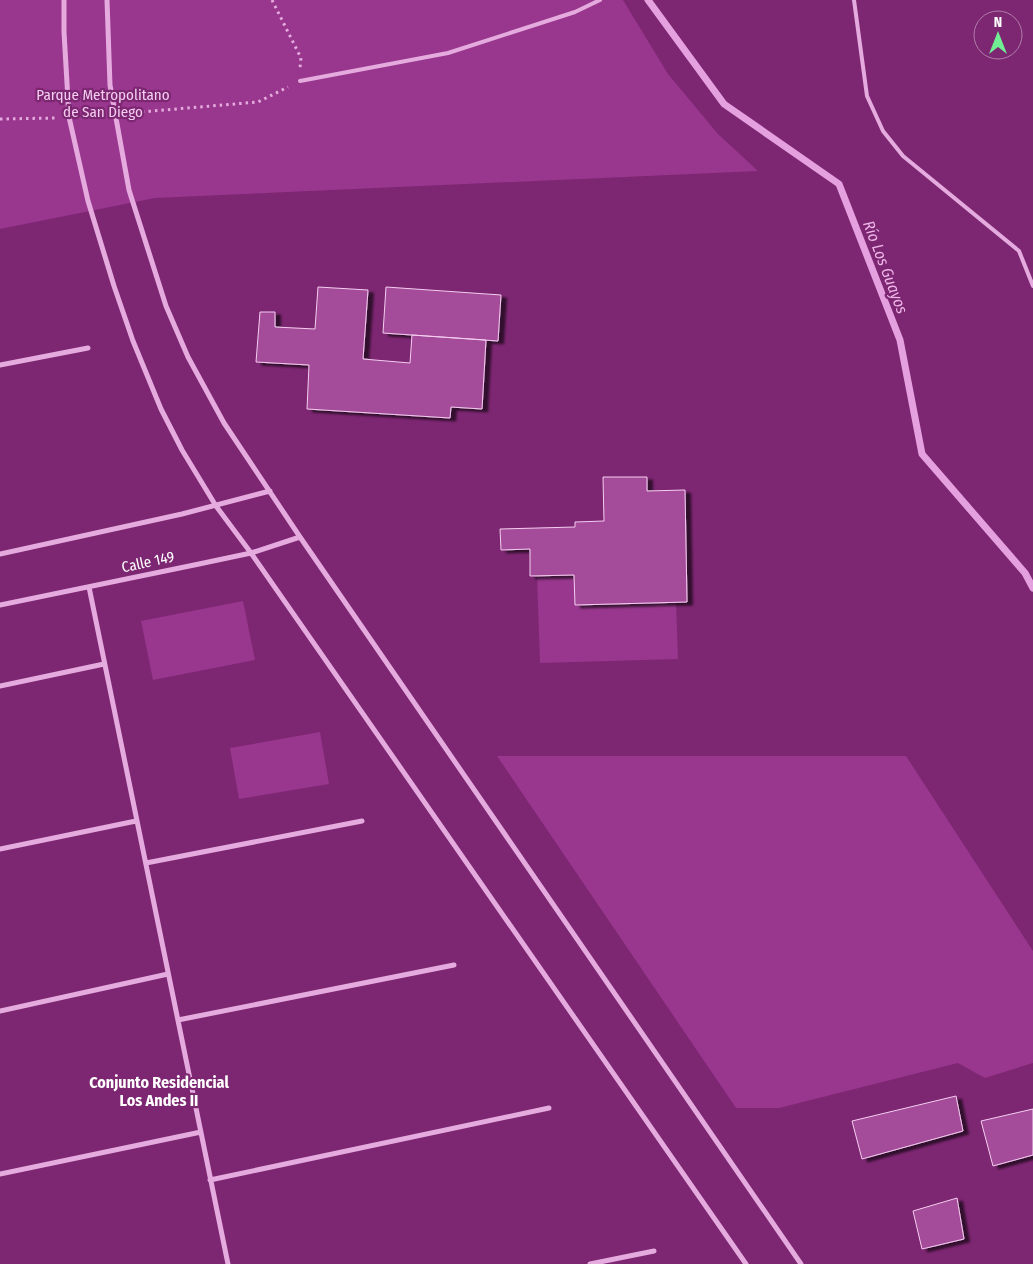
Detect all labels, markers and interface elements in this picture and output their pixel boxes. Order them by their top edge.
north arrow [973,10,1023,60]
text: N [994,14,1002,31]
park label: Parque Metropolitano de San Diego [36,86,170,121]
water label: Río Los Guayos [859,218,912,317]
street label: Calle 149 [120,548,176,576]
district label: Conjunto Residencial Los Andes II [89,1073,229,1110]

